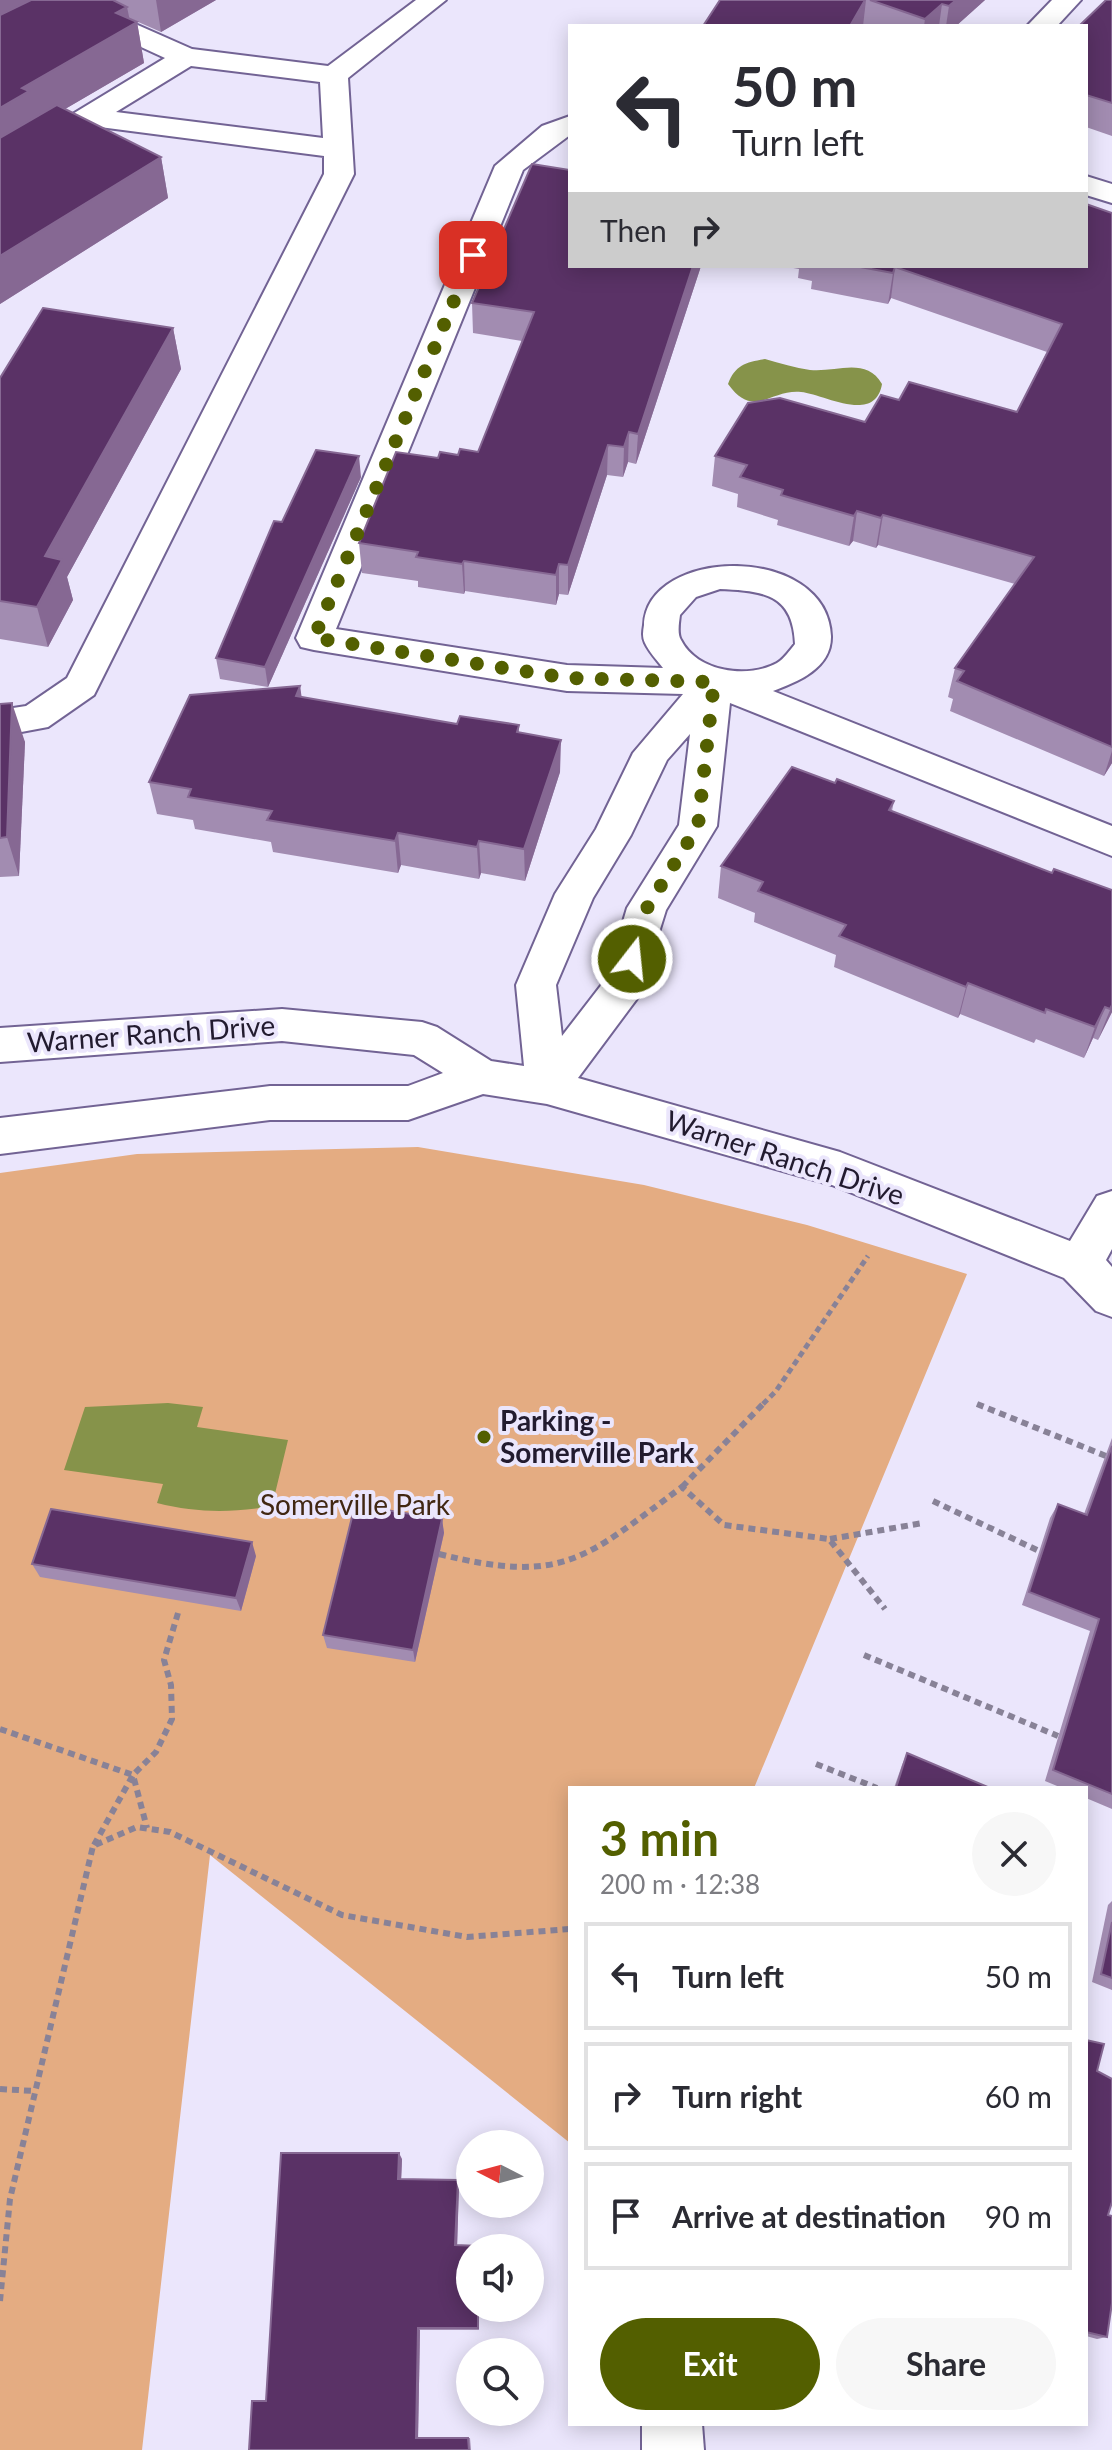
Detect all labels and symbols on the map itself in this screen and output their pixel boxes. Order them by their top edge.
pin [439,221,507,289]
position arrow [590,917,674,1001]
street label: Warner Ranch Drive [26,1007,276,1059]
street label: Warner Ranch Drive [662,1102,909,1212]
place label: Parking - Somerville Park [500,1403,694,1469]
marker: Parking - Somerville Park [475,1428,493,1446]
park label: Somerville Park [260,1487,451,1521]
north arrow [456,2130,544,2218]

